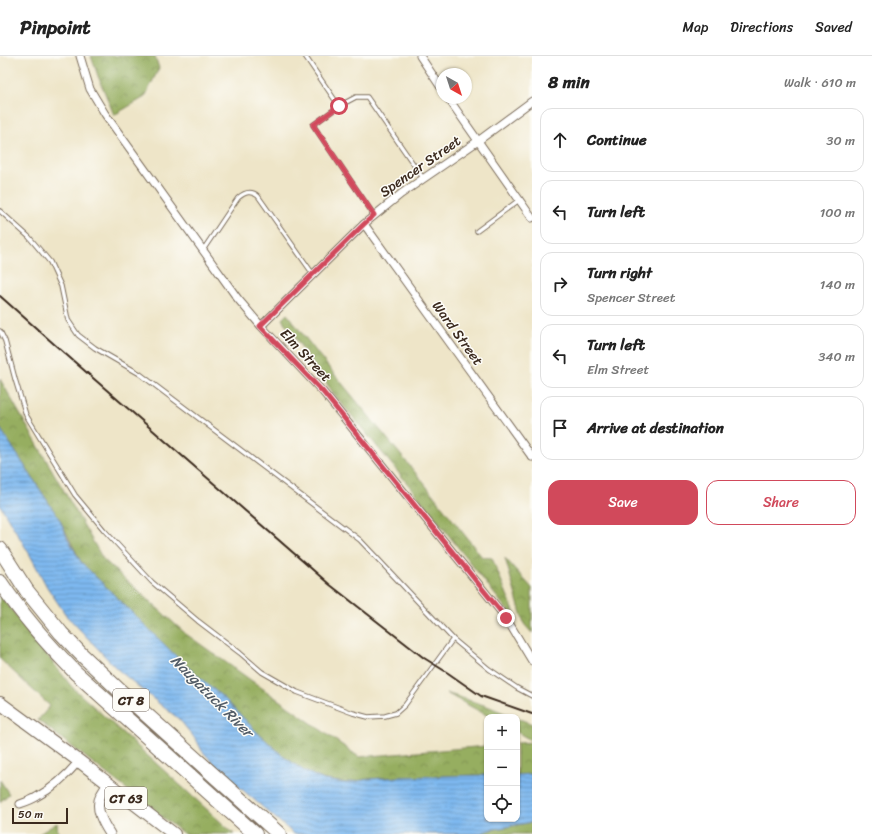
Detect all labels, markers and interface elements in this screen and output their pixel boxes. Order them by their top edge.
text: Pinpoint [20,11,91,44]
text: Map [682,15,708,40]
text: Directions [730,15,793,40]
text: Saved [815,15,852,40]
text: 8 min [548,67,590,97]
north arrow [436,68,472,104]
text: Walk · 610 m [784,71,856,94]
route start [330,97,348,115]
text: Continue [587,127,647,153]
street label: Spencer Street [374,129,466,204]
icon: ahead [549,129,571,151]
text: 30 m [826,129,855,152]
text: Turn left [587,199,645,225]
icon: left [549,201,571,223]
text: 100 m [820,201,855,224]
text: Turn right [587,260,652,286]
icon: right [549,273,571,295]
text: 140 m [820,273,855,296]
text: Spencer Street [587,286,675,309]
street label: Ward Street [425,296,490,371]
street label: Elm Street [274,322,338,388]
text: Turn left [587,332,645,358]
icon: left [549,345,571,367]
text: 340 m [818,345,855,368]
text: Elm Street [587,358,649,381]
text: Arrive at destination [587,415,724,441]
icon: arrive [549,417,571,439]
button: Save [548,480,698,525]
button: Share [706,480,856,525]
route end [497,609,515,627]
water label: Naugatuck River [164,648,262,746]
road number: CT 8 [113,689,149,711]
map controls [484,714,520,822]
button: + [484,714,520,750]
button: − [484,750,520,786]
button: locate [484,786,520,822]
road number: CT 63 [105,787,147,809]
text: 50 m [18,805,43,824]
scale bar [12,806,68,825]

